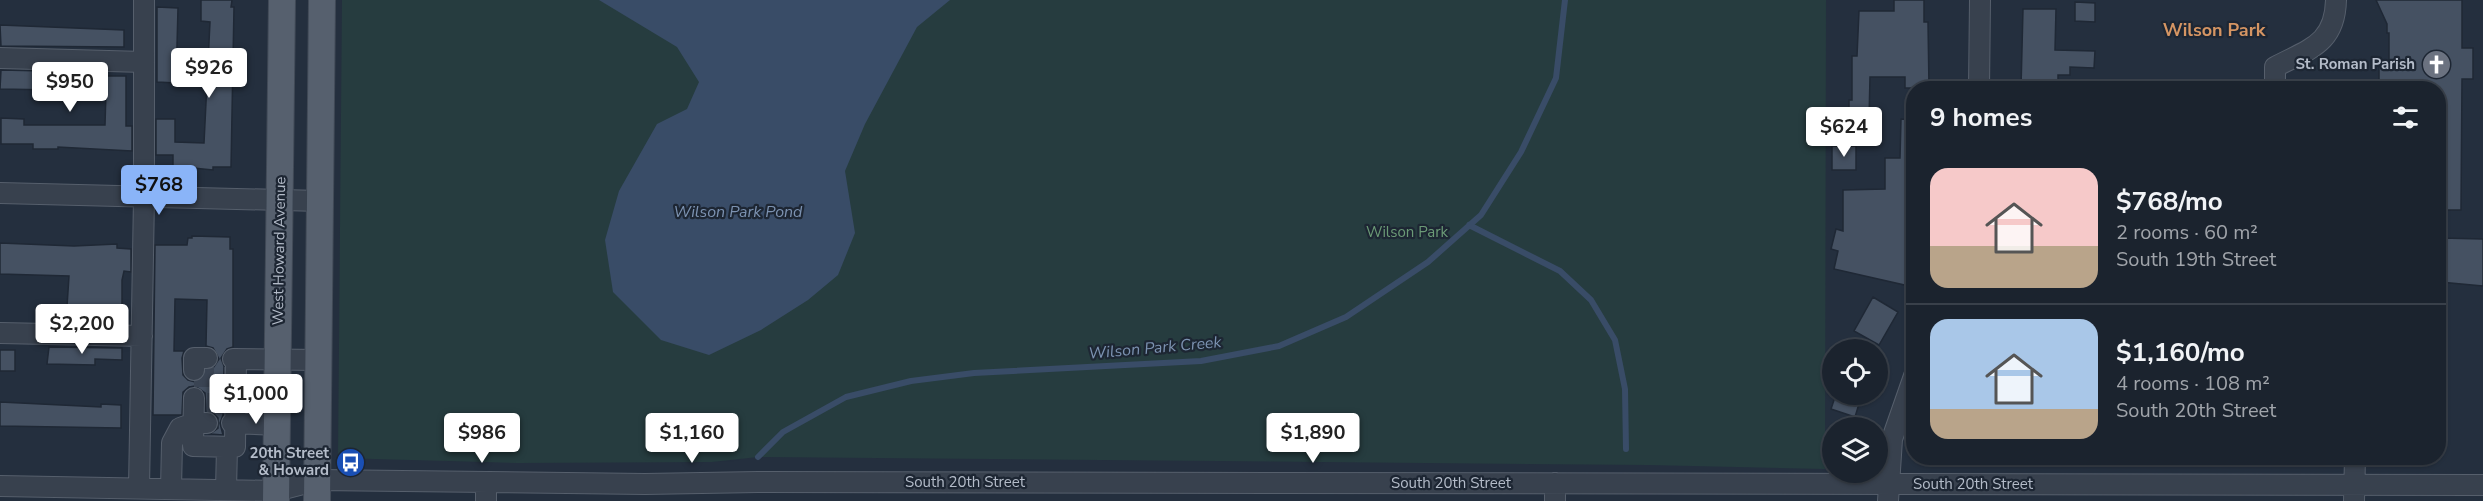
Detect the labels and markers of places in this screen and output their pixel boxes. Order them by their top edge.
pin: $926 [173,48,245,99]
church icon: St. Roman Parish [2420,48,2452,80]
place label: St. Roman Parish [2295,54,2415,74]
pin: $950 [34,62,106,113]
pin: $624 [1808,107,1880,158]
pin: $768 [123,165,195,216]
pin: $2,200 [33,304,131,355]
pin: $1,000 [207,374,305,425]
pin: $986 [446,413,518,464]
pin: $1,160 [643,413,741,464]
pin: $1,890 [1264,413,1362,464]
place label: 20th Street & Howard [250,443,329,480]
bus stop icon: 20th Street & Howard [334,446,366,478]

